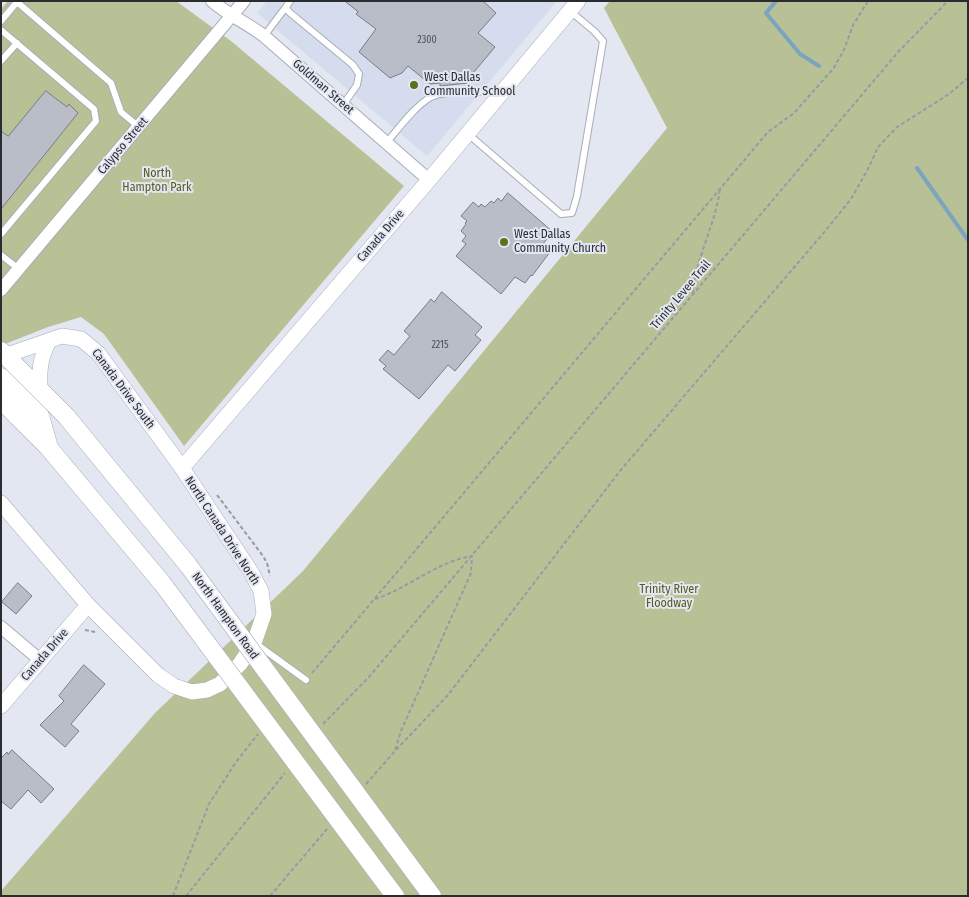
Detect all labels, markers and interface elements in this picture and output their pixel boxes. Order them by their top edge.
house number: 2300 [417,34,437,46]
street label: Goldman Street [289,56,357,118]
place label: West Dallas Community School [424,71,516,99]
marker: West Dallas Community School [408,79,420,91]
street label: Calypso Street [95,114,151,178]
park label: North Hampton Park [122,167,192,195]
street label: Canada Drive [354,207,408,265]
place label: West Dallas Community Church [514,228,606,256]
marker: West Dallas Community Church [498,236,510,248]
street label: Trinity Levee Trail [648,258,714,332]
house number: 2215 [431,339,449,351]
street label: Canada Drive South [88,346,158,432]
street label: North Canada Drive North [182,474,262,588]
street label: North Hampton Road [189,570,261,662]
park label: Trinity River Floodway [640,583,698,611]
street label: Canada Drive [18,626,72,684]

